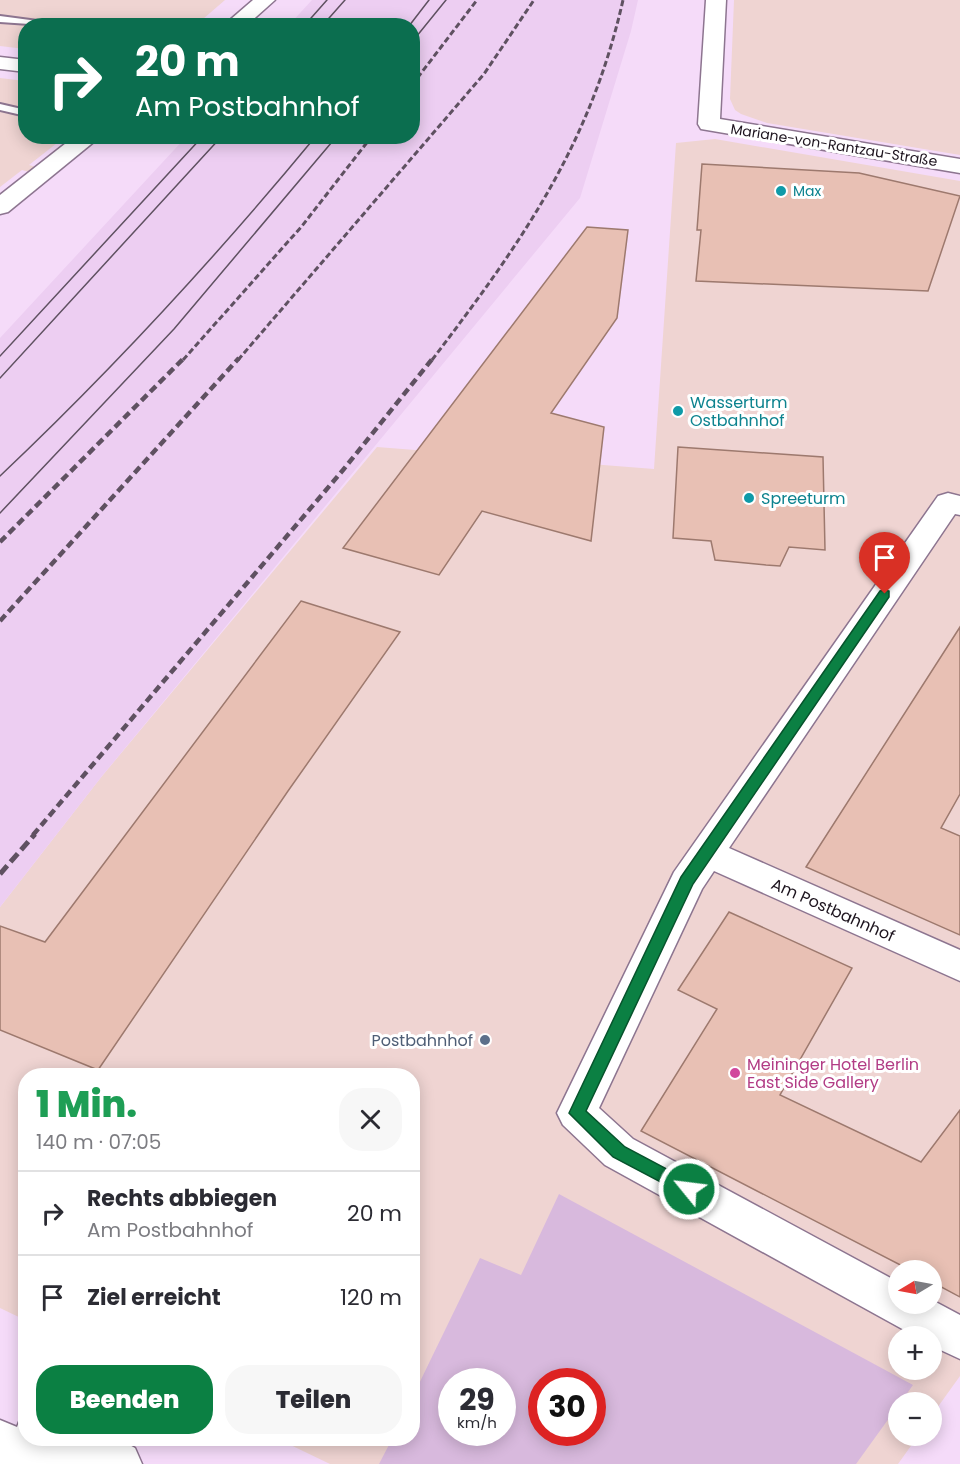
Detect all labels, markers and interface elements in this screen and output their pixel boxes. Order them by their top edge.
text: 20 m [135,32,240,91]
icon: right [36,42,114,120]
text: Am Postbahnhof [135,88,360,125]
street label: Mariane-von-Rantzau-Straße [729,119,939,171]
place label: Max [793,181,822,201]
marker: Max [774,184,788,198]
place label: Wasserturm Ostbahnhof [690,391,788,432]
marker: Wasserturm Ostbahnhof [671,404,685,418]
place label: Spreeturm [761,487,846,510]
marker: Spreeturm [742,491,756,505]
pin [859,532,910,594]
icon: arrive [868,541,901,574]
street label: Am Postbahnhof [768,872,898,948]
place label: Postbahnhof [371,1029,473,1052]
marker: Postbahnhof [478,1033,492,1047]
place label: Meininger Hotel Berlin East Side Gallery [747,1053,919,1094]
marker: Meininger Hotel Berlin East Side Gallery [728,1066,742,1080]
text: 1 Min. [36,1079,137,1130]
button: close [339,1088,402,1151]
text: 140 m · 07:05 [36,1128,161,1156]
position arrow [657,1157,721,1221]
text: Rechts abbiegen [87,1183,277,1214]
icon: right [36,1197,69,1230]
text: 20 m [347,1198,402,1229]
text: Am Postbahnhof [87,1216,253,1244]
north arrow [888,1260,942,1314]
map controls [888,1260,942,1446]
icon: arrive [36,1281,69,1314]
text: Ziel erreicht [87,1282,221,1313]
text: 120 m [340,1282,402,1313]
button: + [888,1326,942,1380]
button: Beenden [36,1365,213,1434]
button: Teilen [225,1365,402,1434]
speed limit sign: 30 [528,1368,606,1446]
text: 29 [459,1378,495,1421]
button: − [888,1392,942,1446]
text: km/h [457,1412,497,1433]

